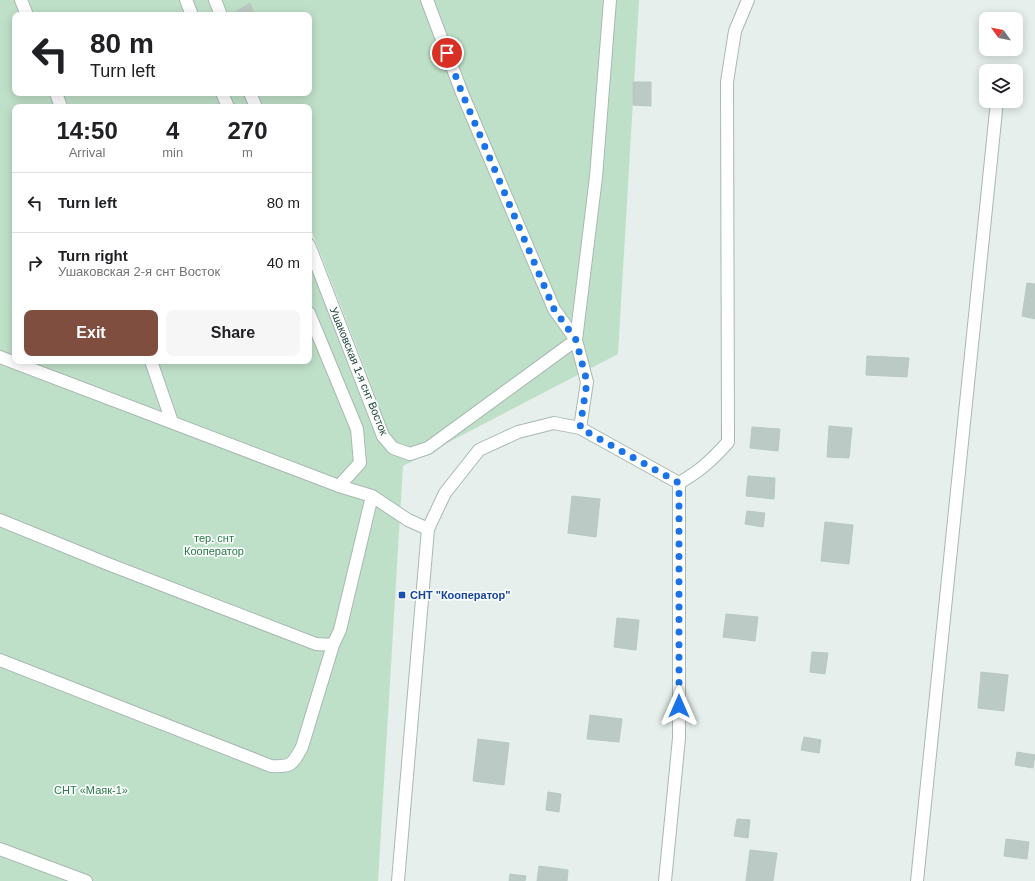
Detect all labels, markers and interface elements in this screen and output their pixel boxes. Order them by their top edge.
north arrow [979,12,1023,56]
map controls [979,12,1023,108]
icon: left [24,28,76,80]
text: 80 m [90,28,154,59]
pin [430,36,464,70]
icon: arrive [436,42,458,64]
text: Turn left [90,61,155,81]
button: layers [979,64,1023,108]
text: 14:50 [56,117,118,144]
text: 4 [166,117,179,144]
text: 270 [228,117,268,144]
text: Arrival [69,145,106,160]
text: min [162,145,183,160]
text: m [242,145,253,160]
icon: left [24,192,46,214]
text: Turn left [58,194,117,211]
text: 80 m [267,194,300,211]
text: Turn right [58,247,128,264]
icon: right [24,252,46,274]
text: 40 m [267,254,300,271]
text: Ушаковская 2-я снт Восток [58,264,220,279]
street label: Ушаковская 1-я снт Восток [328,305,390,437]
button: Exit [24,310,158,356]
button: Share [166,310,300,356]
park label: тер. снт Кооператор [184,532,244,557]
place label: СНТ "Кооператор" [410,589,511,601]
marker: СНТ "Кооператор" [397,590,407,600]
position arrow [658,685,700,727]
park label: СНТ «Маяк-1» [54,784,128,796]

